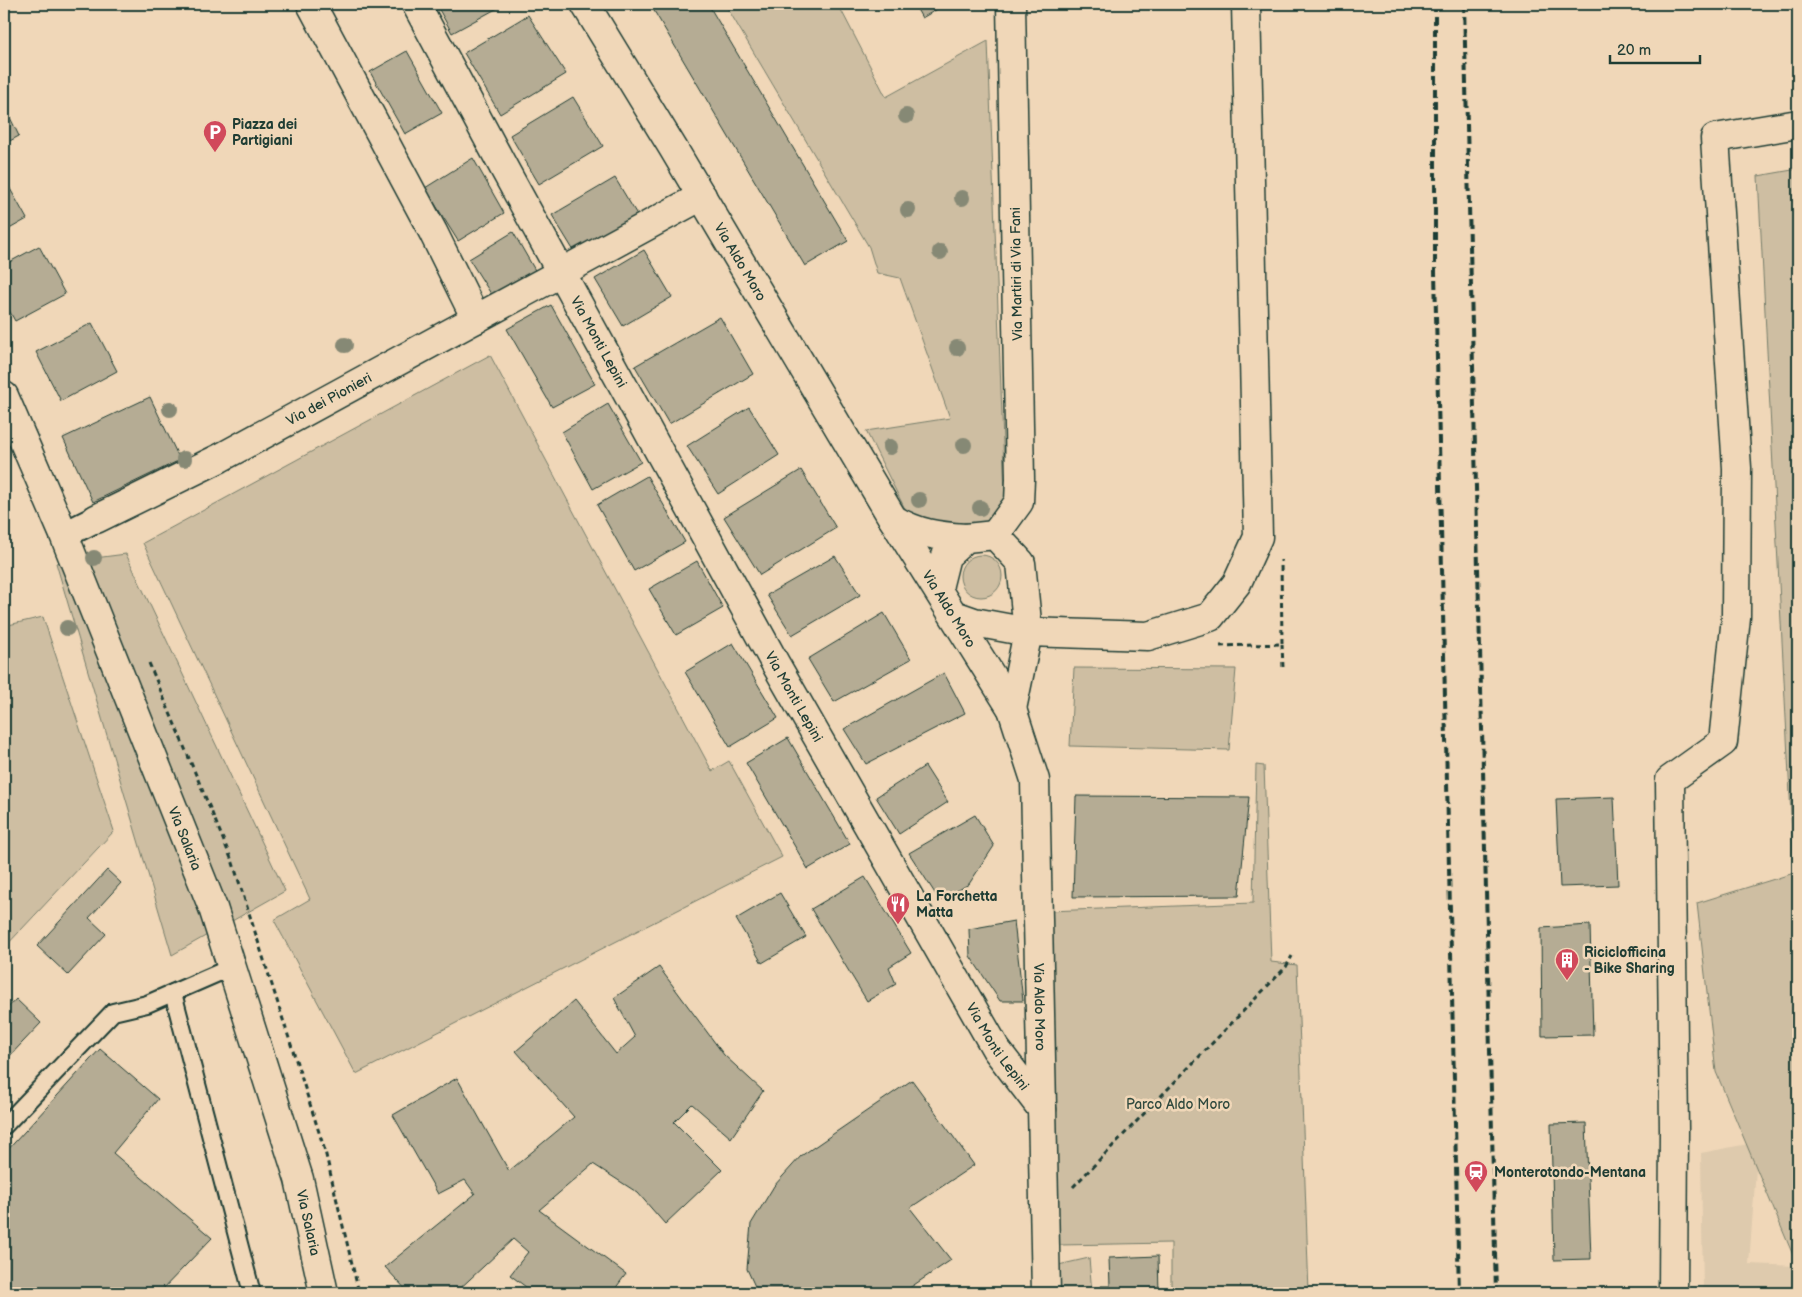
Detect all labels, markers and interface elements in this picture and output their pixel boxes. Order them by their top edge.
scale bar [1610,32,1700,64]
text: 20 m [1617,41,1651,60]
place label: Piazza dei Partigiani [232,116,297,149]
parking icon: Piazza dei Partigiani [202,119,228,153]
street label: Via Martiri di Via Fani [1007,207,1026,341]
street label: Via Aldo Moro [710,220,770,304]
street label: Via Monti Lepini [567,293,630,390]
street label: Via dei Pionieri [283,369,375,429]
street label: Via Aldo Moro [918,567,979,651]
street label: Via Monti Lepini [761,648,826,745]
street label: Via Salaria [164,804,205,873]
place label: La Forchetta Matta [916,888,997,921]
restaurant icon: La Forchetta Matta [885,891,911,925]
place label: Riciclofficina - Bike Sharing [1584,944,1675,977]
building icon: Riciclofficina - Bike Sharing [1554,947,1580,981]
street label: Via Aldo Moro [1030,963,1049,1051]
street label: Via Monti Lepini [962,1000,1032,1094]
park label: Parco Aldo Moro [1126,1096,1230,1113]
station icon: Monterotondo-Mentana [1463,1159,1489,1193]
place label: Monterotondo-Mentana [1494,1164,1646,1181]
street label: Via Salaria [293,1188,324,1257]

